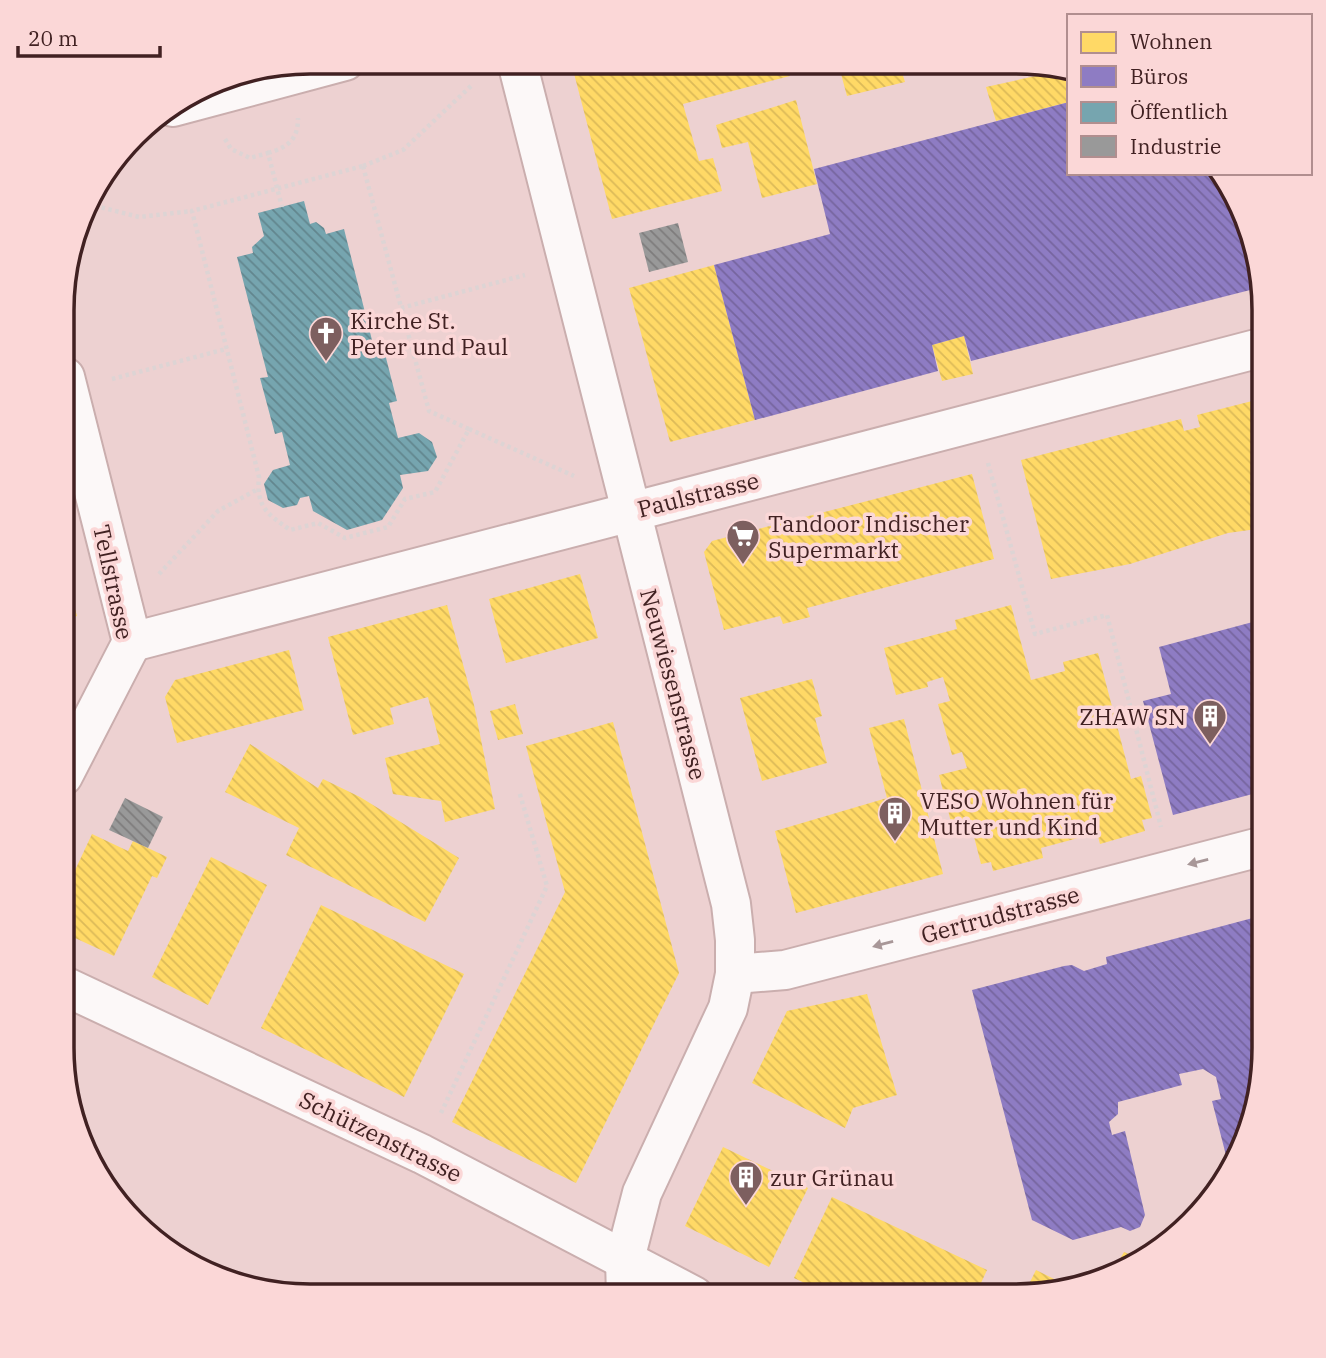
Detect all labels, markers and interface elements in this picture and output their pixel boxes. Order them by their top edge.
scale bar [18,14,159,58]
legend [1067,14,1312,175]
text: 20 m [28,24,78,52]
text: Wohnen [1130,27,1212,55]
text: Büros [1130,62,1188,90]
text: Öffentlich [1130,97,1228,125]
text: Industrie [1130,132,1221,160]
place label: Kirche St. Peter und Paul [350,305,508,361]
church icon: Kirche St. Peter und Paul [307,314,345,363]
street label: Paulstrasse [634,464,762,524]
place label: Tandoor Indischer Supermarkt [768,508,969,564]
supermarket icon: Tandoor Indischer Supermarkt [724,517,762,566]
street label: Tellstrasse [87,522,141,642]
street label: Neuwiesenstrasse [634,585,714,783]
building icon: ZHAW SN [1191,697,1229,746]
place label: ZHAW SN [1079,701,1186,731]
place label: VESO Wohnen für Mutter und Kind [920,785,1113,841]
building icon: VESO Wohnen für Mutter und Kind [876,794,914,843]
one-way arrow [1187,857,1209,868]
street label: Gertrudstrasse [917,878,1083,950]
one-way arrow [872,939,894,950]
street label: Schützenstrasse [295,1084,467,1188]
building icon: zur Grünau [727,1158,765,1207]
place label: zur Grünau [770,1162,894,1192]

